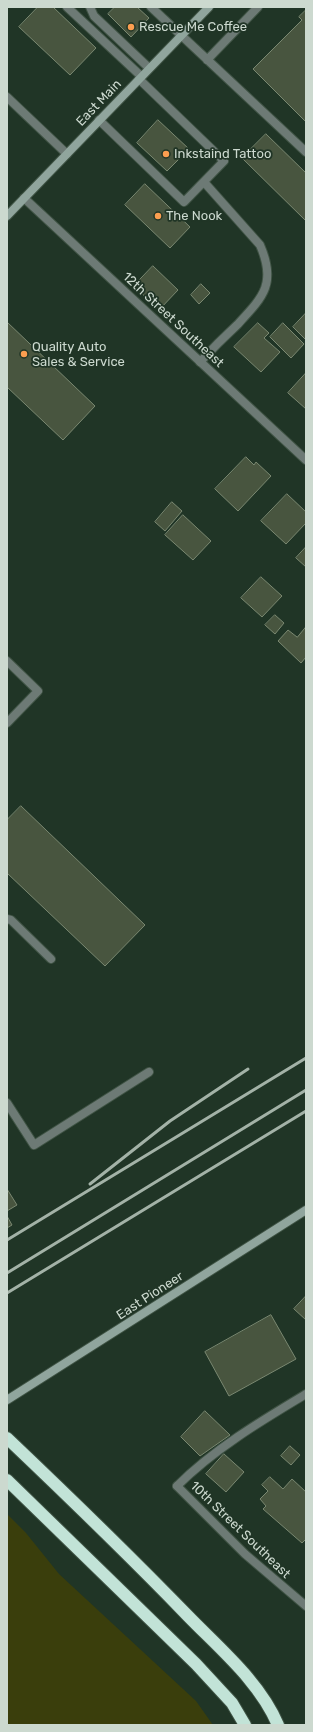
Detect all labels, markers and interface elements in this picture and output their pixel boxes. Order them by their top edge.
place label: Rescue Me Coffee [139,19,247,35]
marker: Rescue Me Coffee [126,22,136,32]
street label: East Main [73,77,125,129]
place label: Inkstaind Tattoo [174,146,271,162]
marker: Inkstaind Tattoo [161,149,171,159]
place label: The Nook [166,208,222,224]
marker: The Nook [153,211,163,221]
street label: 12th Street Southeast [119,269,227,371]
place label: Quality Auto Sales & Service [32,339,125,370]
marker: Quality Auto Sales & Service [19,349,29,359]
street label: East Pioneer [114,1269,186,1323]
street label: 10th Street Southeast [187,1478,293,1582]

